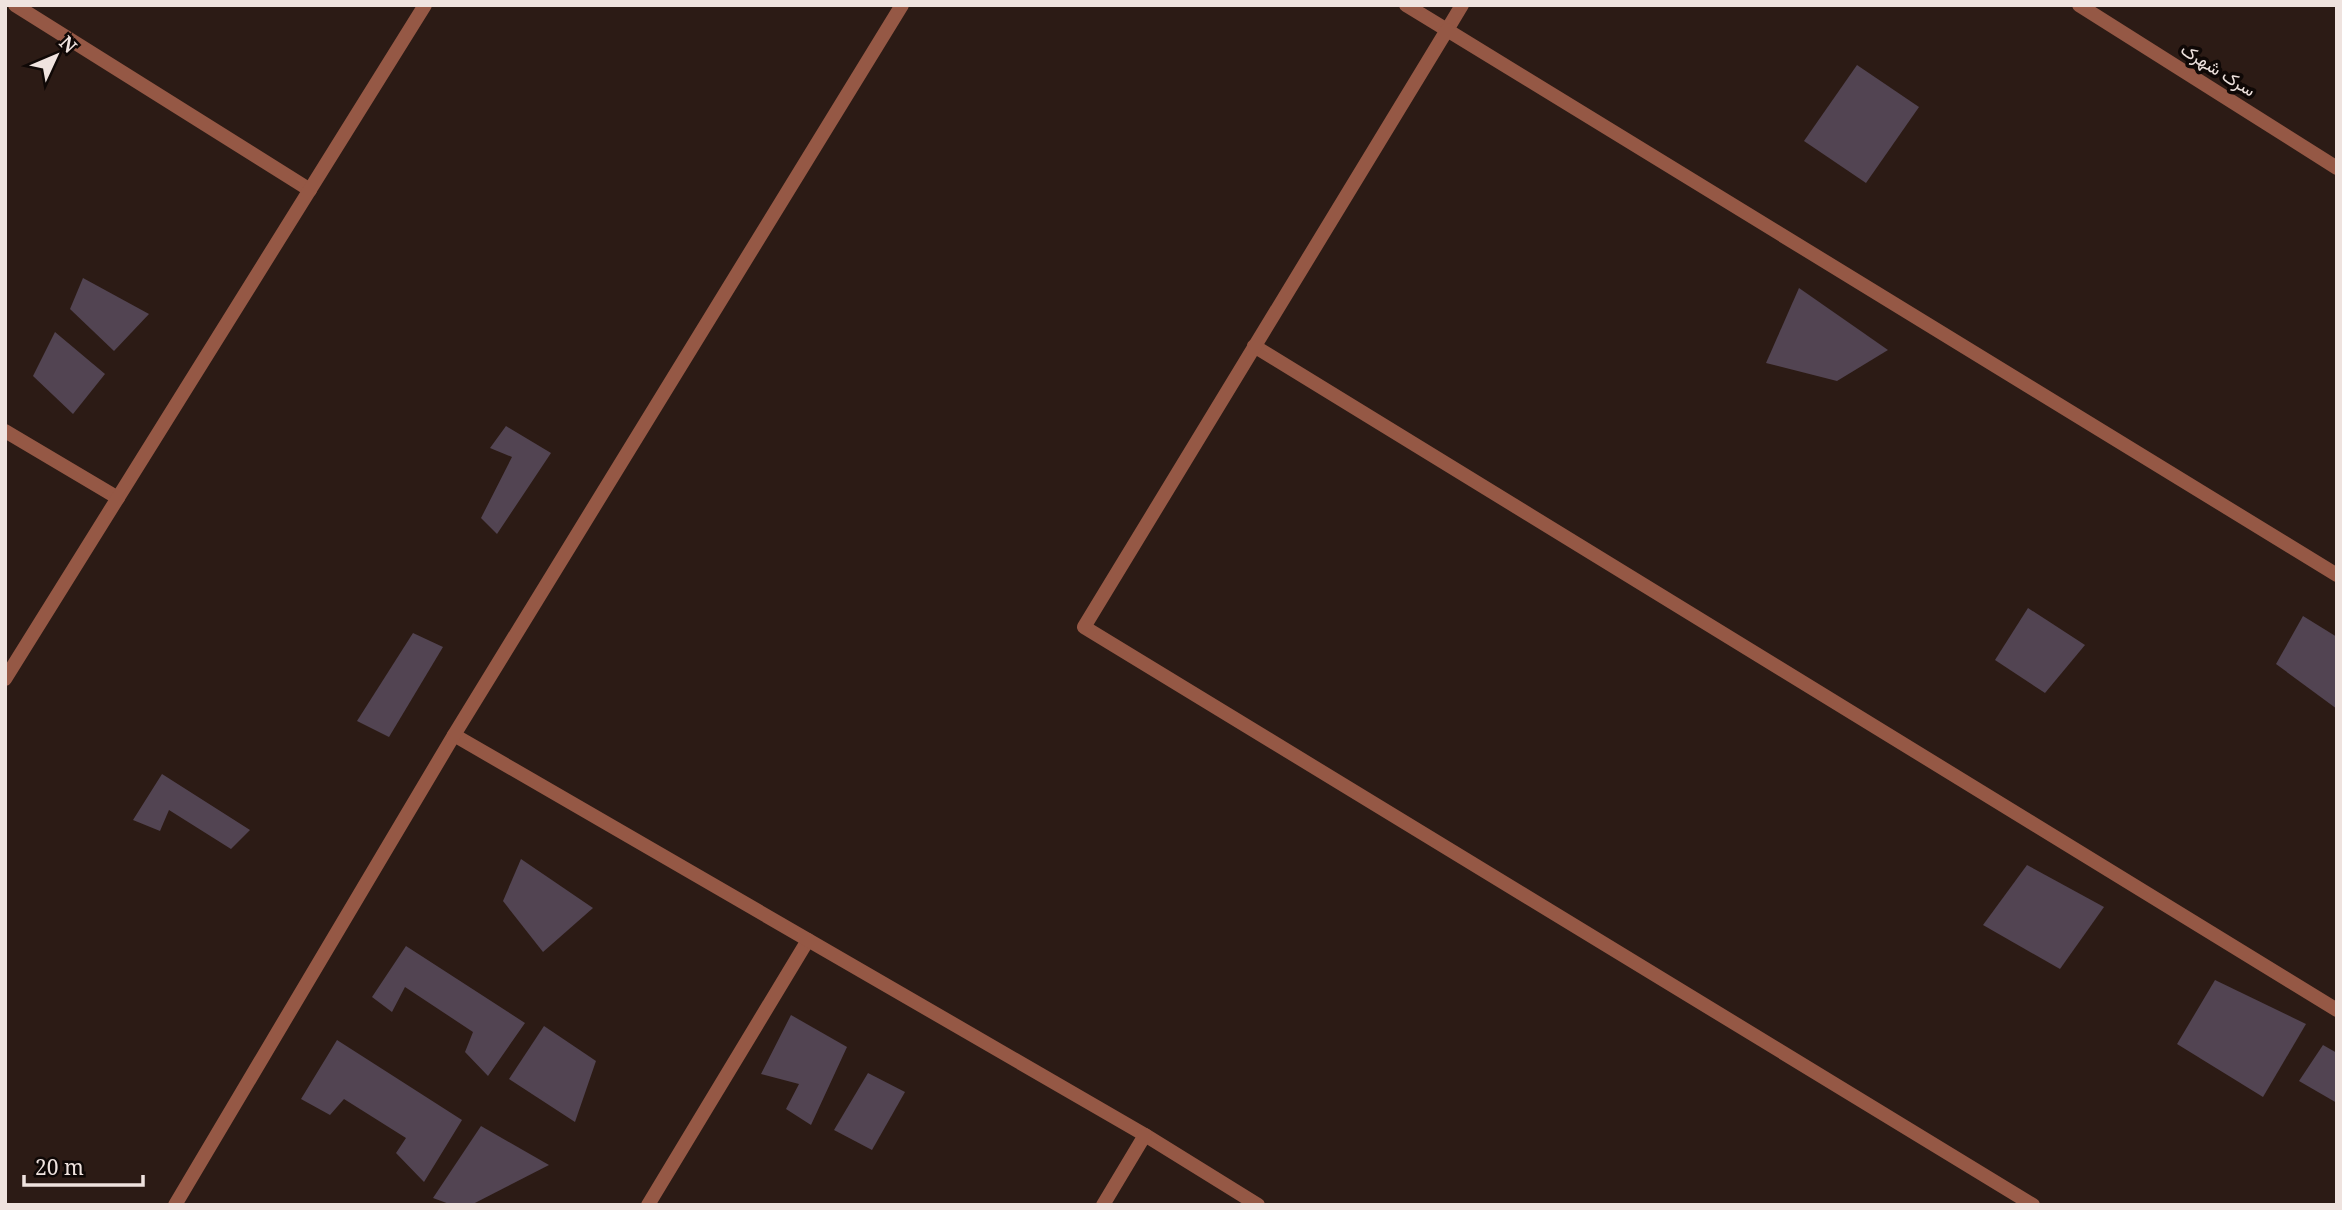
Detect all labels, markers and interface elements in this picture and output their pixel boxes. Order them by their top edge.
north arrow [21,21,91,91]
text: N [54,30,83,59]
street label: سرک شهرک [2176,37,2261,102]
scale bar [24,1144,144,1188]
text: 20 m [35,1153,84,1181]

